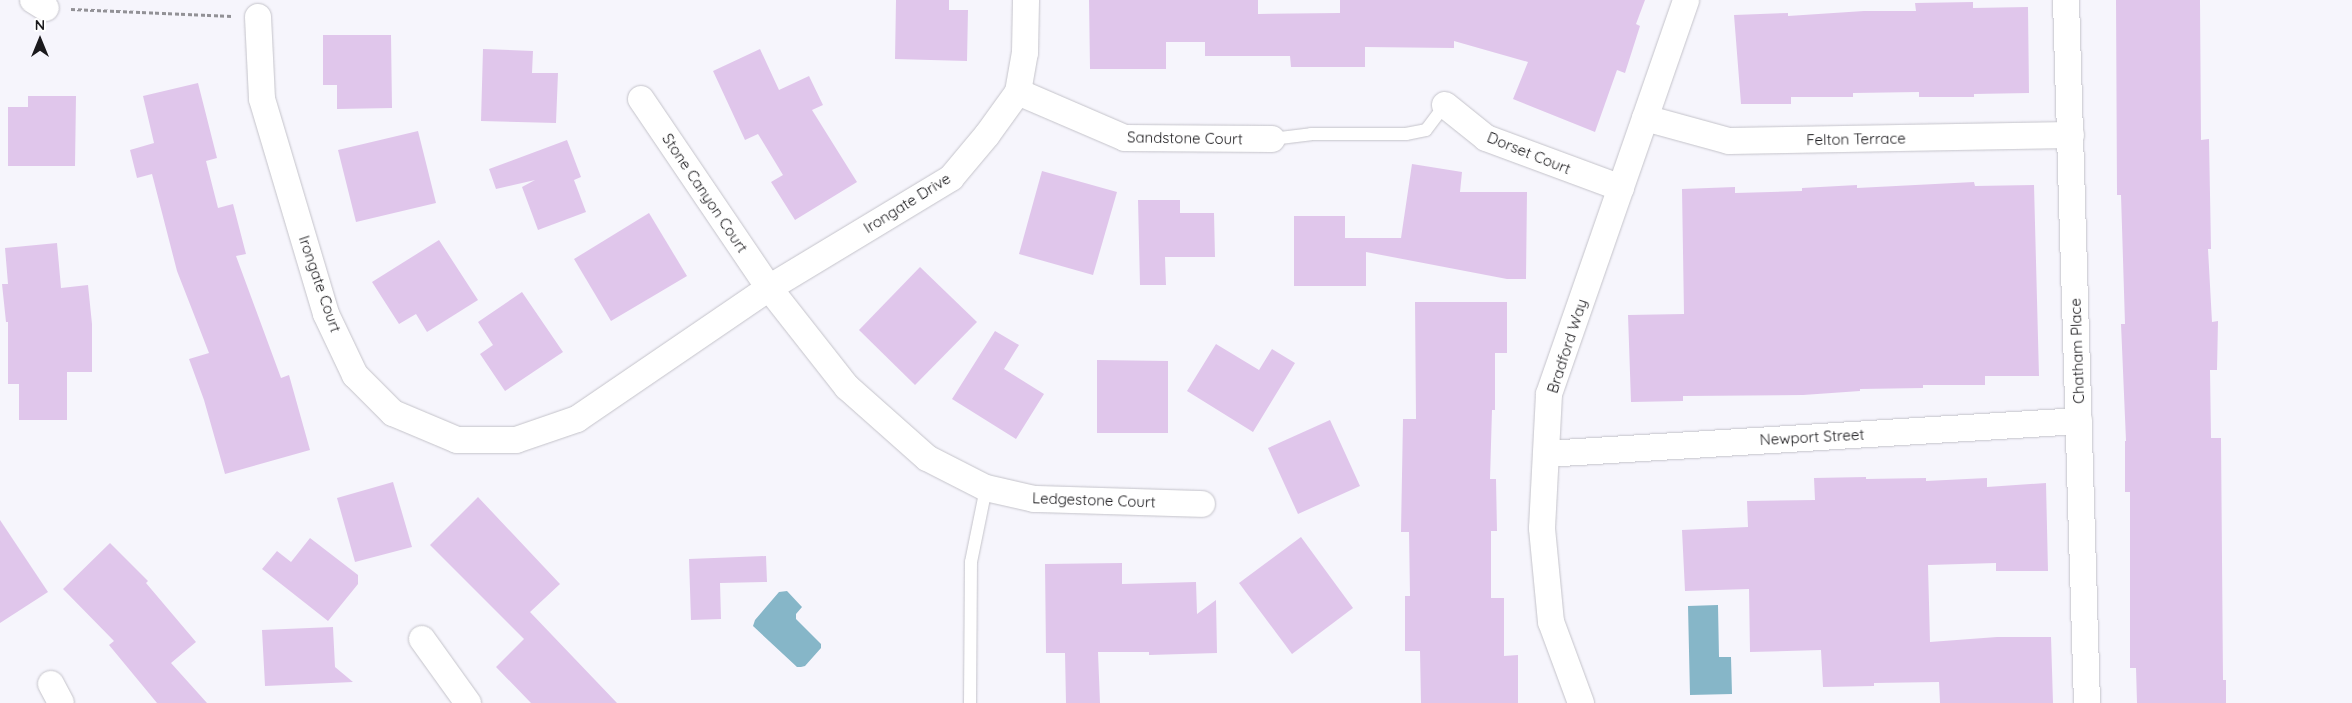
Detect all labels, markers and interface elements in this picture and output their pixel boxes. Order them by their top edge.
north arrow [15,15,65,65]
text: N [35,16,45,34]
street label: Sandstone Court [1127,128,1243,148]
street label: Dorset Court [1485,128,1573,178]
street label: Felton Terrace [1806,129,1906,149]
street label: Stone Canyon Court [658,130,752,256]
street label: Irongate Drive [860,169,954,237]
street label: Irongate Court [295,233,345,335]
street label: Bradford Way [1543,297,1591,395]
street label: Chatham Place [2066,298,2088,404]
street label: Newport Street [1759,425,1865,449]
street label: Ledgestone Court [1032,489,1156,511]

